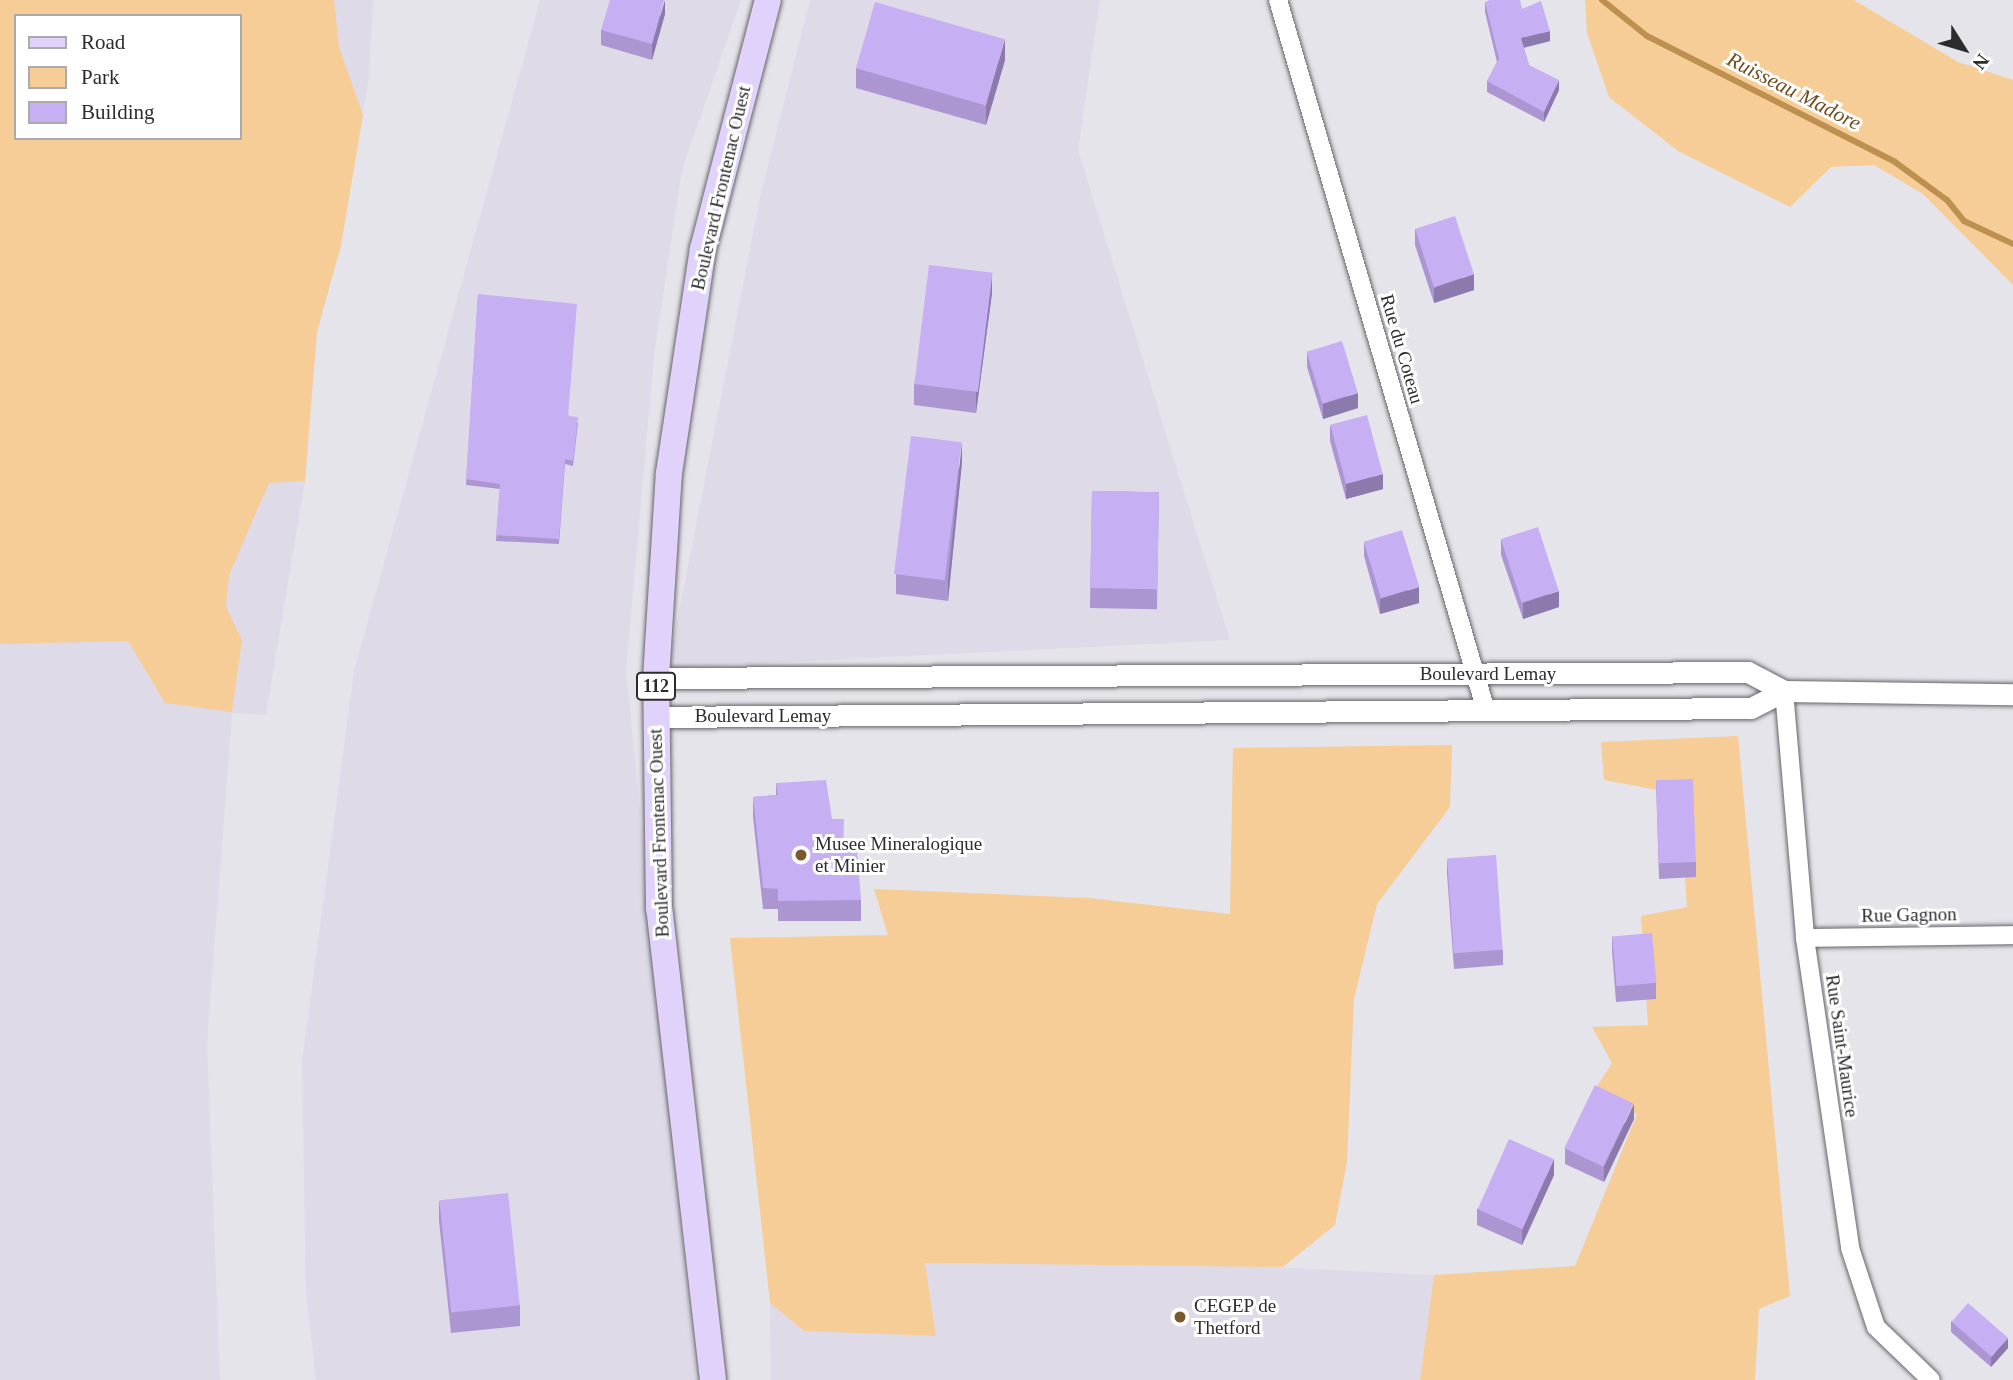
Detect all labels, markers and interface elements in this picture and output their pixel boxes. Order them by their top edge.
legend [14,14,242,140]
north arrow [1929,14,1999,84]
text: Road [81,30,125,54]
water label: Ruisseau Madore [1723,46,1865,136]
text: N [1969,50,1994,74]
text: Park [81,65,120,89]
street label: Boulevard Frontenac Ouest [686,84,756,292]
text: Building [81,100,155,124]
street label: Rue du Coteau [1375,292,1429,406]
street label: Boulevard Lemay [1420,663,1556,685]
road number: 112 [635,672,677,700]
street label: Boulevard Lemay [695,705,831,727]
street label: Boulevard Frontenac Ouest [644,728,674,938]
place label: Musee Mineralogique et Minier [815,833,982,877]
marker: Musee Mineralogique et Minier [793,847,809,863]
street label: Rue Gagnon [1861,903,1957,927]
street label: Rue Saint-Maurice [1821,973,1863,1119]
place label: CEGEP de Thetford [1194,1295,1277,1339]
marker: CEGEP de Thetford [1172,1309,1188,1325]

